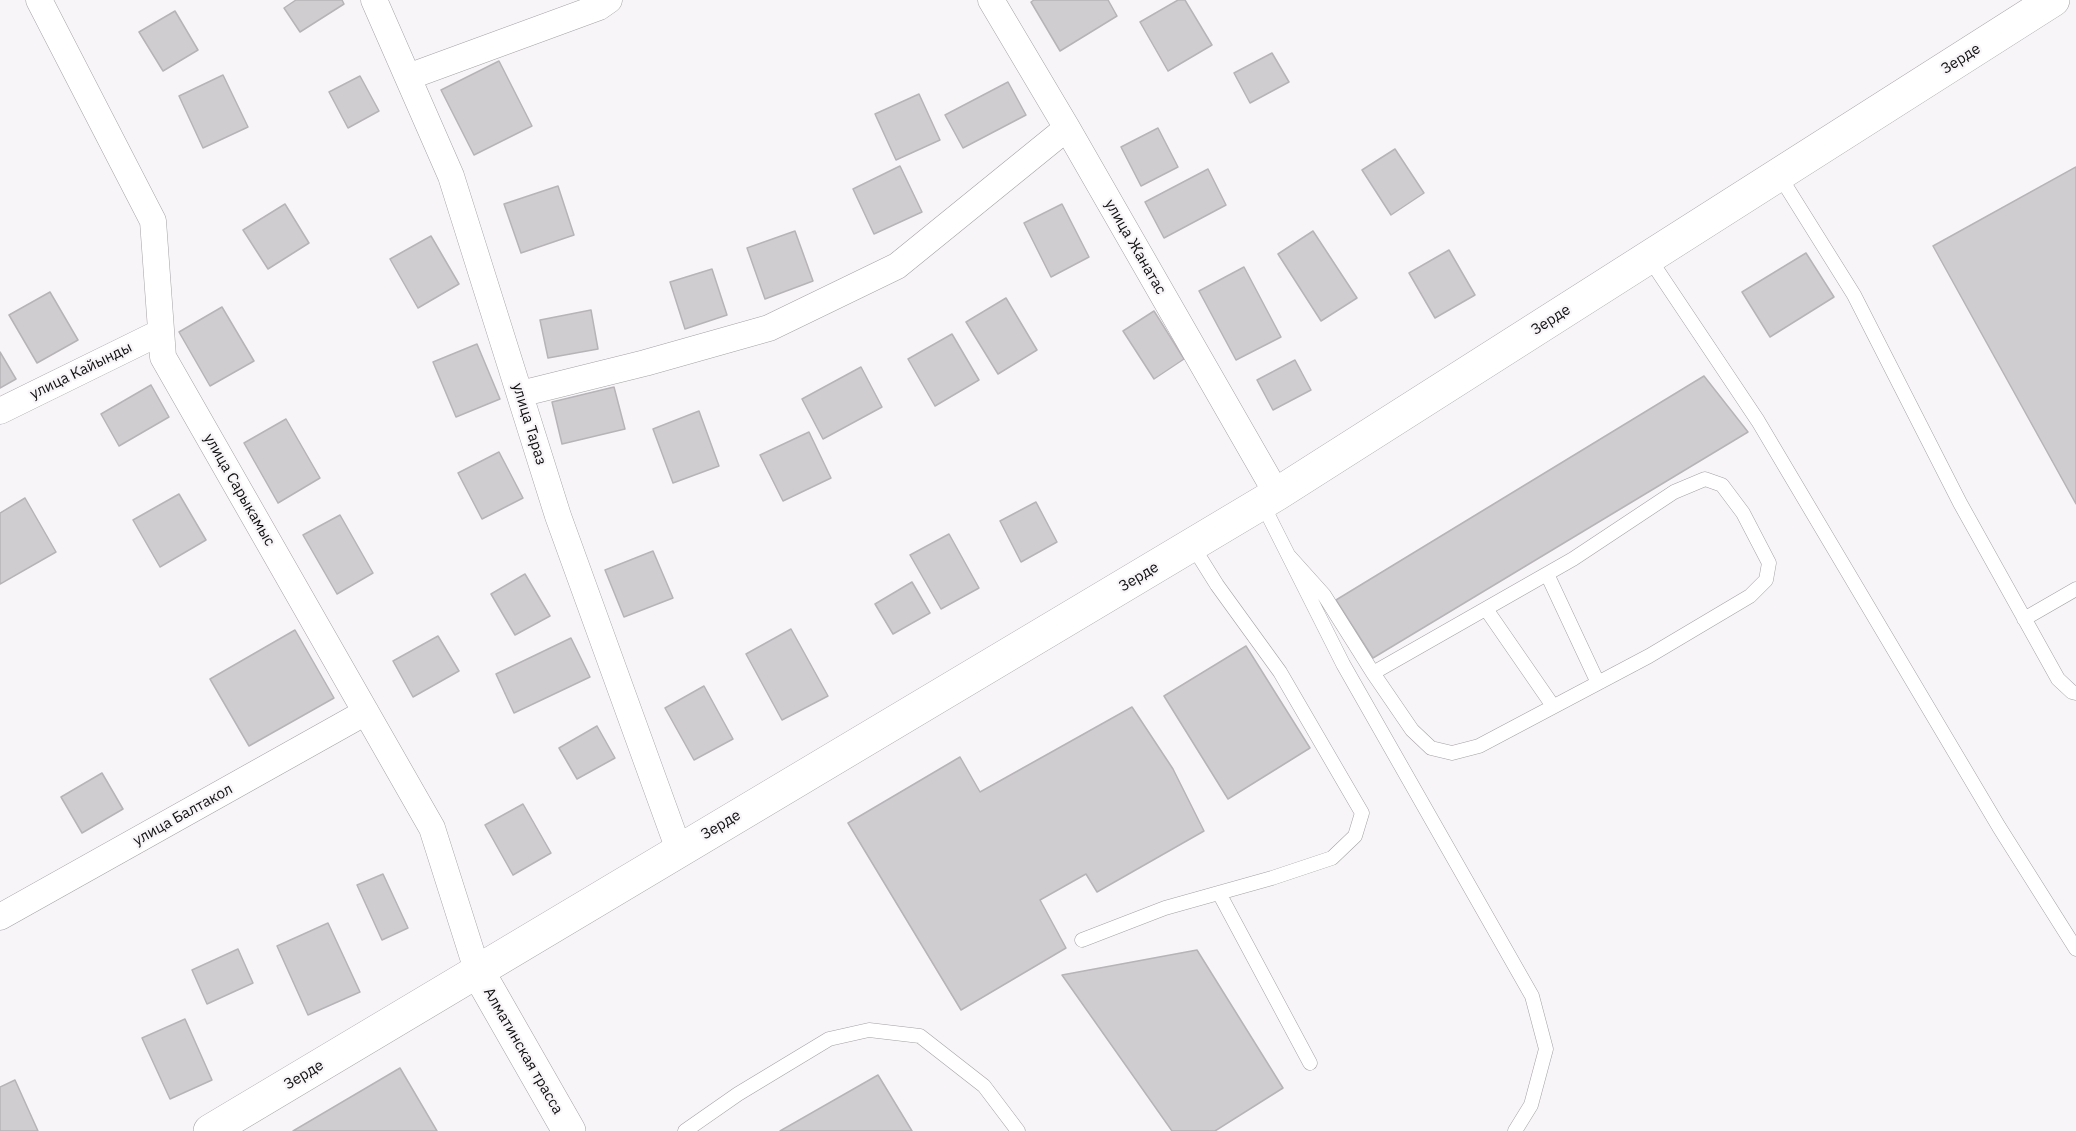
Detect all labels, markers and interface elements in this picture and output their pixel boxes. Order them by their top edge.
street label: Зерде [1938,40,1984,78]
street label: улица Жанатас [1101,196,1169,298]
street label: Зерде [1528,301,1574,339]
street label: улица Кайынды [27,339,135,403]
street label: улица Тараз [508,381,550,467]
street label: улица Сарыкамыс [199,431,279,549]
street label: Зерде [1116,558,1162,596]
street label: улица Балтакол [130,780,236,850]
street label: Зерде [698,806,744,844]
street label: Алматинская трасса [479,984,567,1118]
street label: Зерде [281,1056,327,1094]

